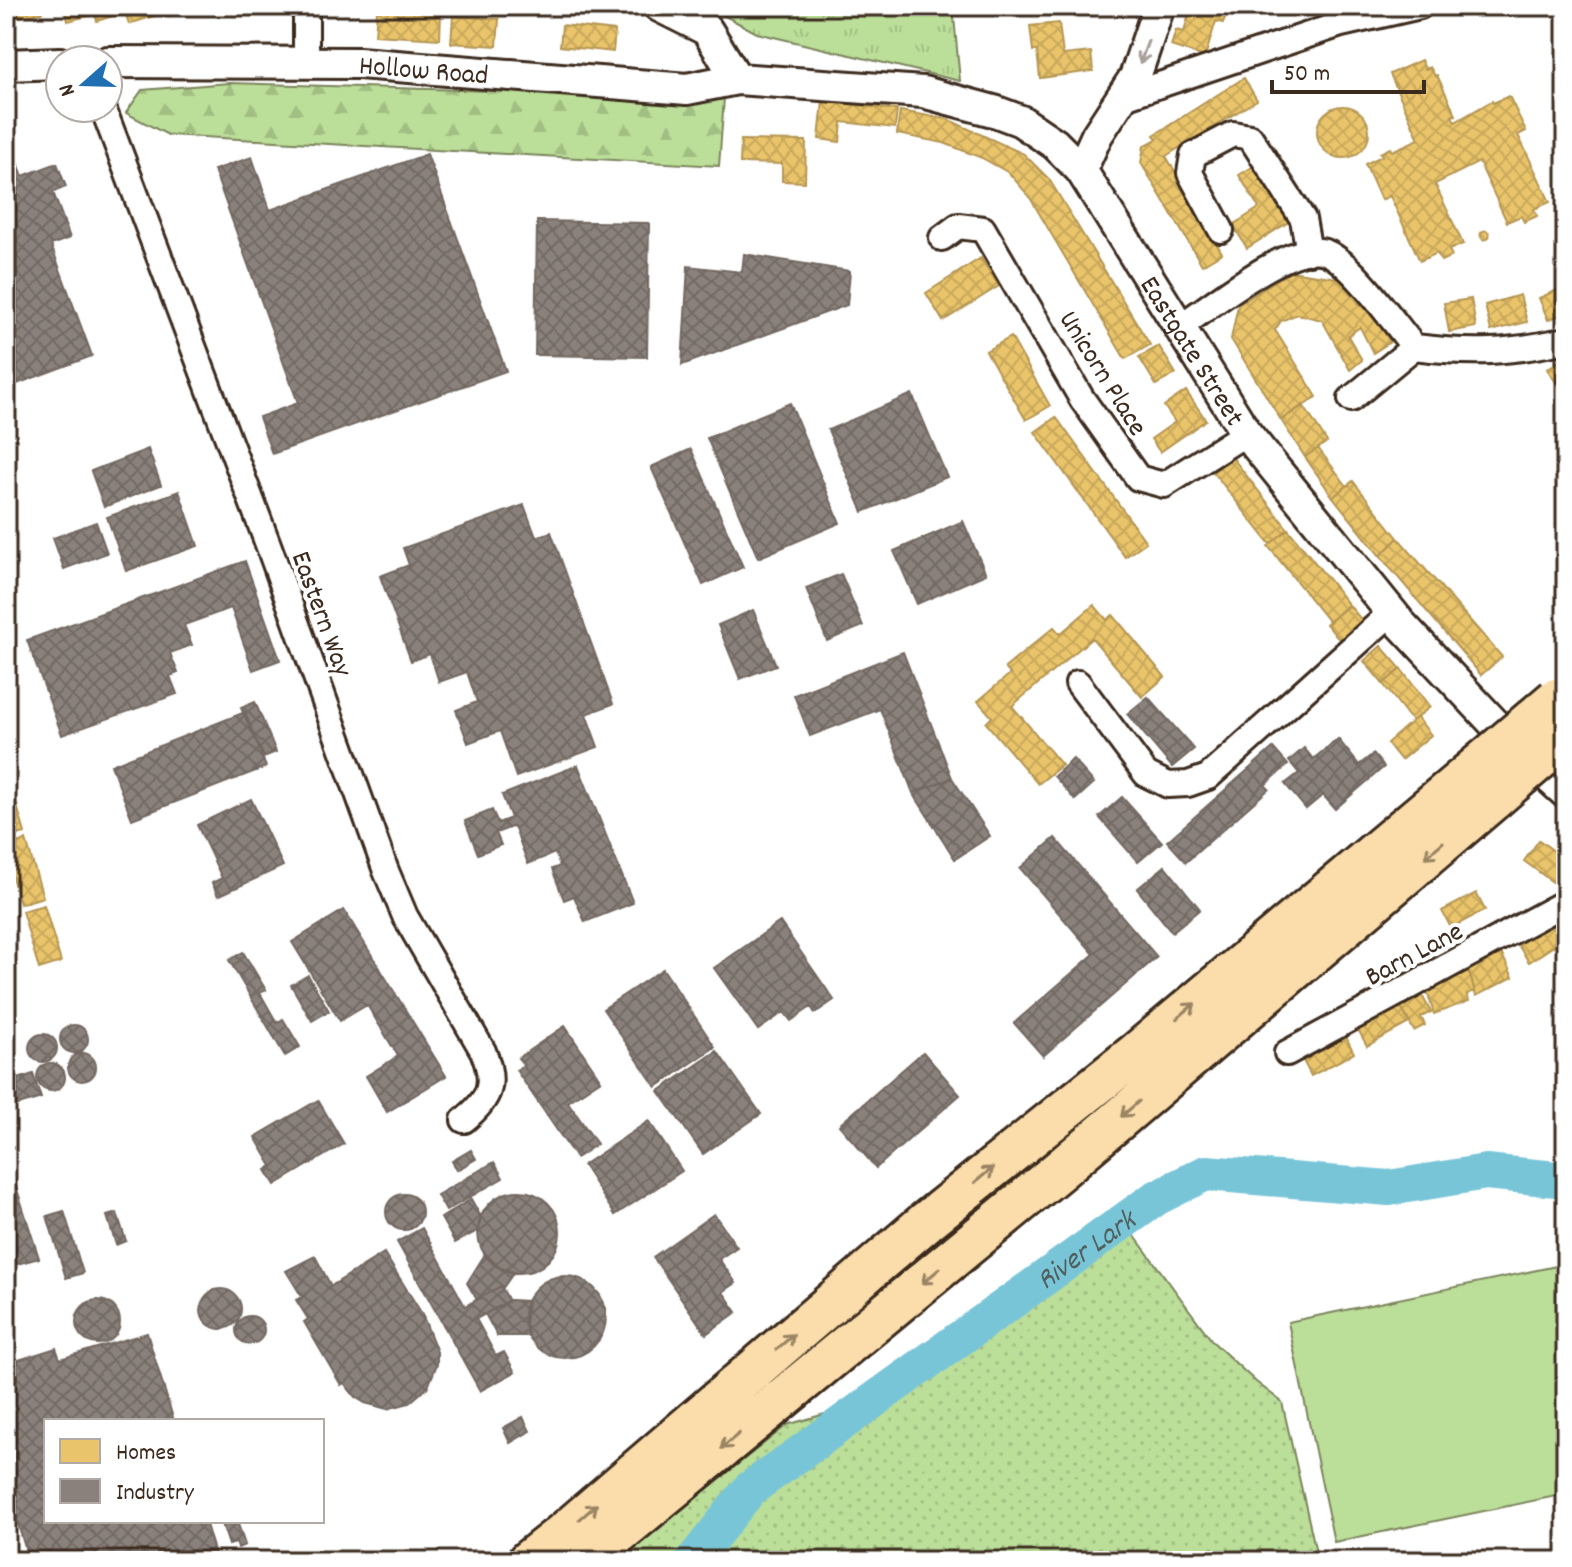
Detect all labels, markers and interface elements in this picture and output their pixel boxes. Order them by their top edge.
one-way arrow [1136,39,1150,64]
north arrow [44,44,124,124]
scale bar [1272,44,1424,94]
street label: Hollow Road [357,48,490,98]
text: 50 m [1284,58,1330,92]
text: N [52,79,85,100]
street label: Eastgate Street [1127,270,1252,435]
street label: Unicorn Place [1046,304,1155,445]
street label: Eastern Way [278,547,361,684]
one-way arrow [1425,840,1445,858]
street label: Barn Lane [1359,914,1472,999]
one-way arrow [1175,1002,1196,1020]
one-way arrow [1121,1100,1141,1118]
one-way arrow [973,1166,994,1183]
water label: River Lark [1029,1200,1149,1303]
one-way arrow [921,1267,942,1285]
one-way arrow [775,1334,795,1352]
legend [44,1419,324,1523]
one-way arrow [720,1433,741,1450]
text: Homes [116,1437,176,1471]
text: Industry [116,1477,195,1511]
one-way arrow [578,1503,598,1521]

